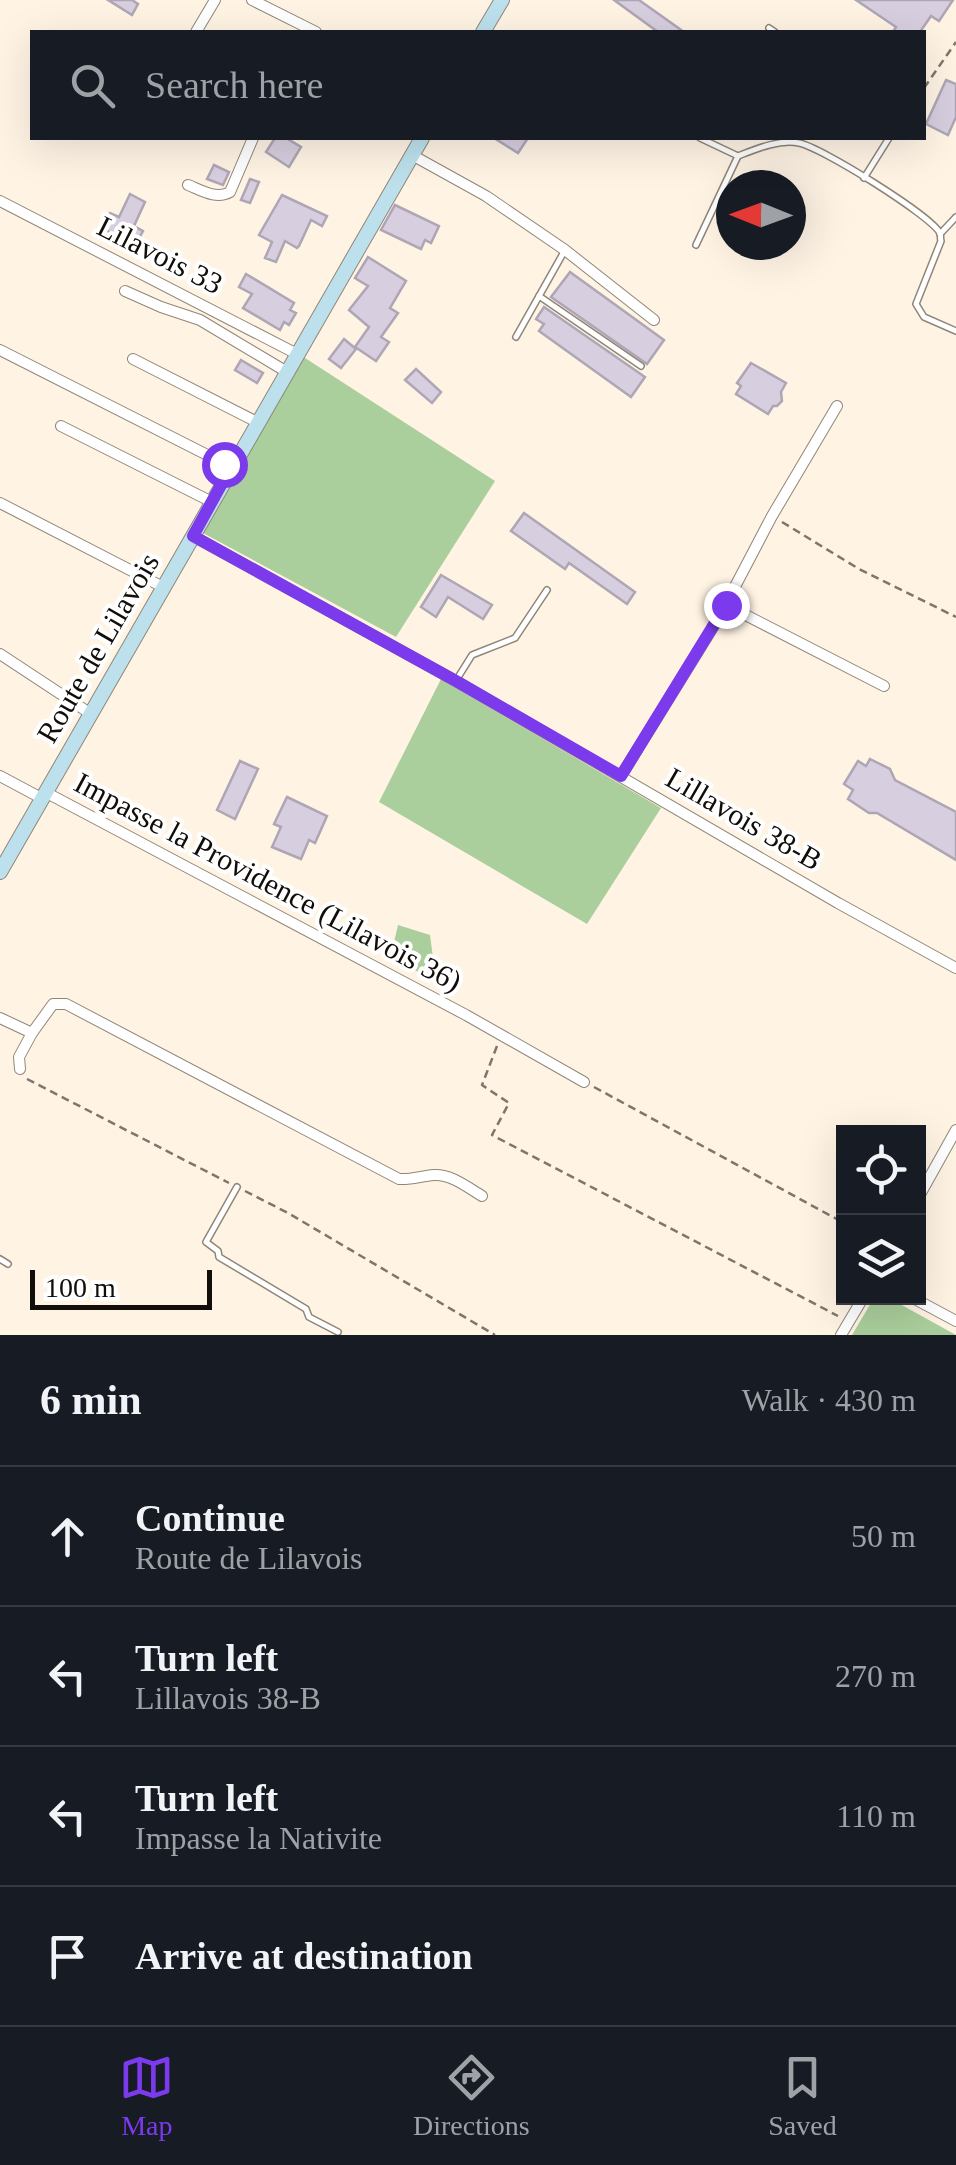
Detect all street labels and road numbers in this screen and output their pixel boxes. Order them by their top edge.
street label: Lilavois 33 [92,209,228,300]
street label: Route de Lilavois [30,547,165,748]
street label: Lillavois 38-B [661,761,828,876]
street label: Impasse la Providence (Lilavois 36) [69,765,467,999]

